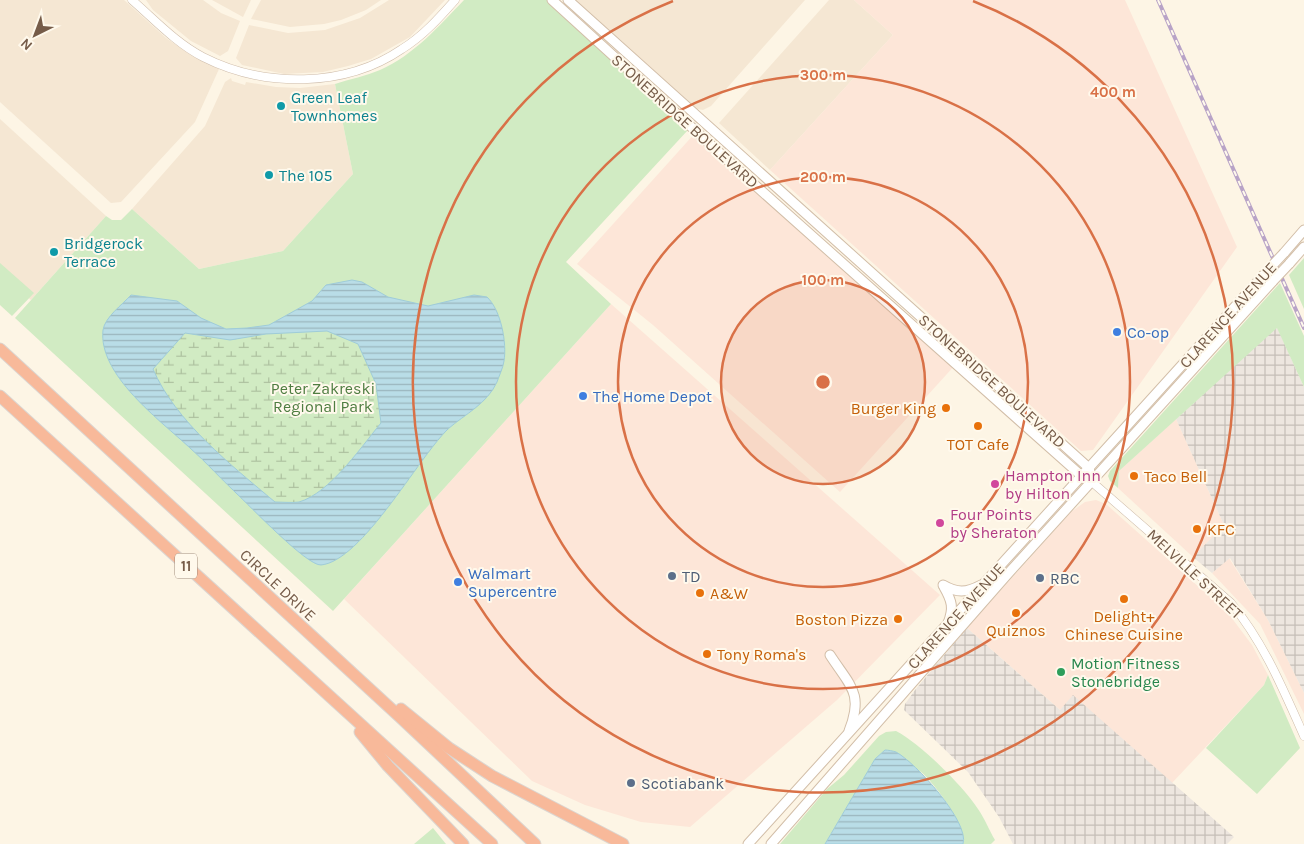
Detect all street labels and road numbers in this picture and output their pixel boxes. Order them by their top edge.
street label: STONEBRIDGE BOULEVARD [608,50,762,192]
street label: CLARENCE AVENUE [1175,258,1281,372]
street label: STONEBRIDGE BOULEVARD [915,310,1069,452]
street label: MELVILLE STREET [1143,525,1247,623]
street label: CIRCLE DRIVE [236,545,320,625]
road number: 11 [175,554,197,578]
street label: CLARENCE AVENUE [903,559,1009,673]

